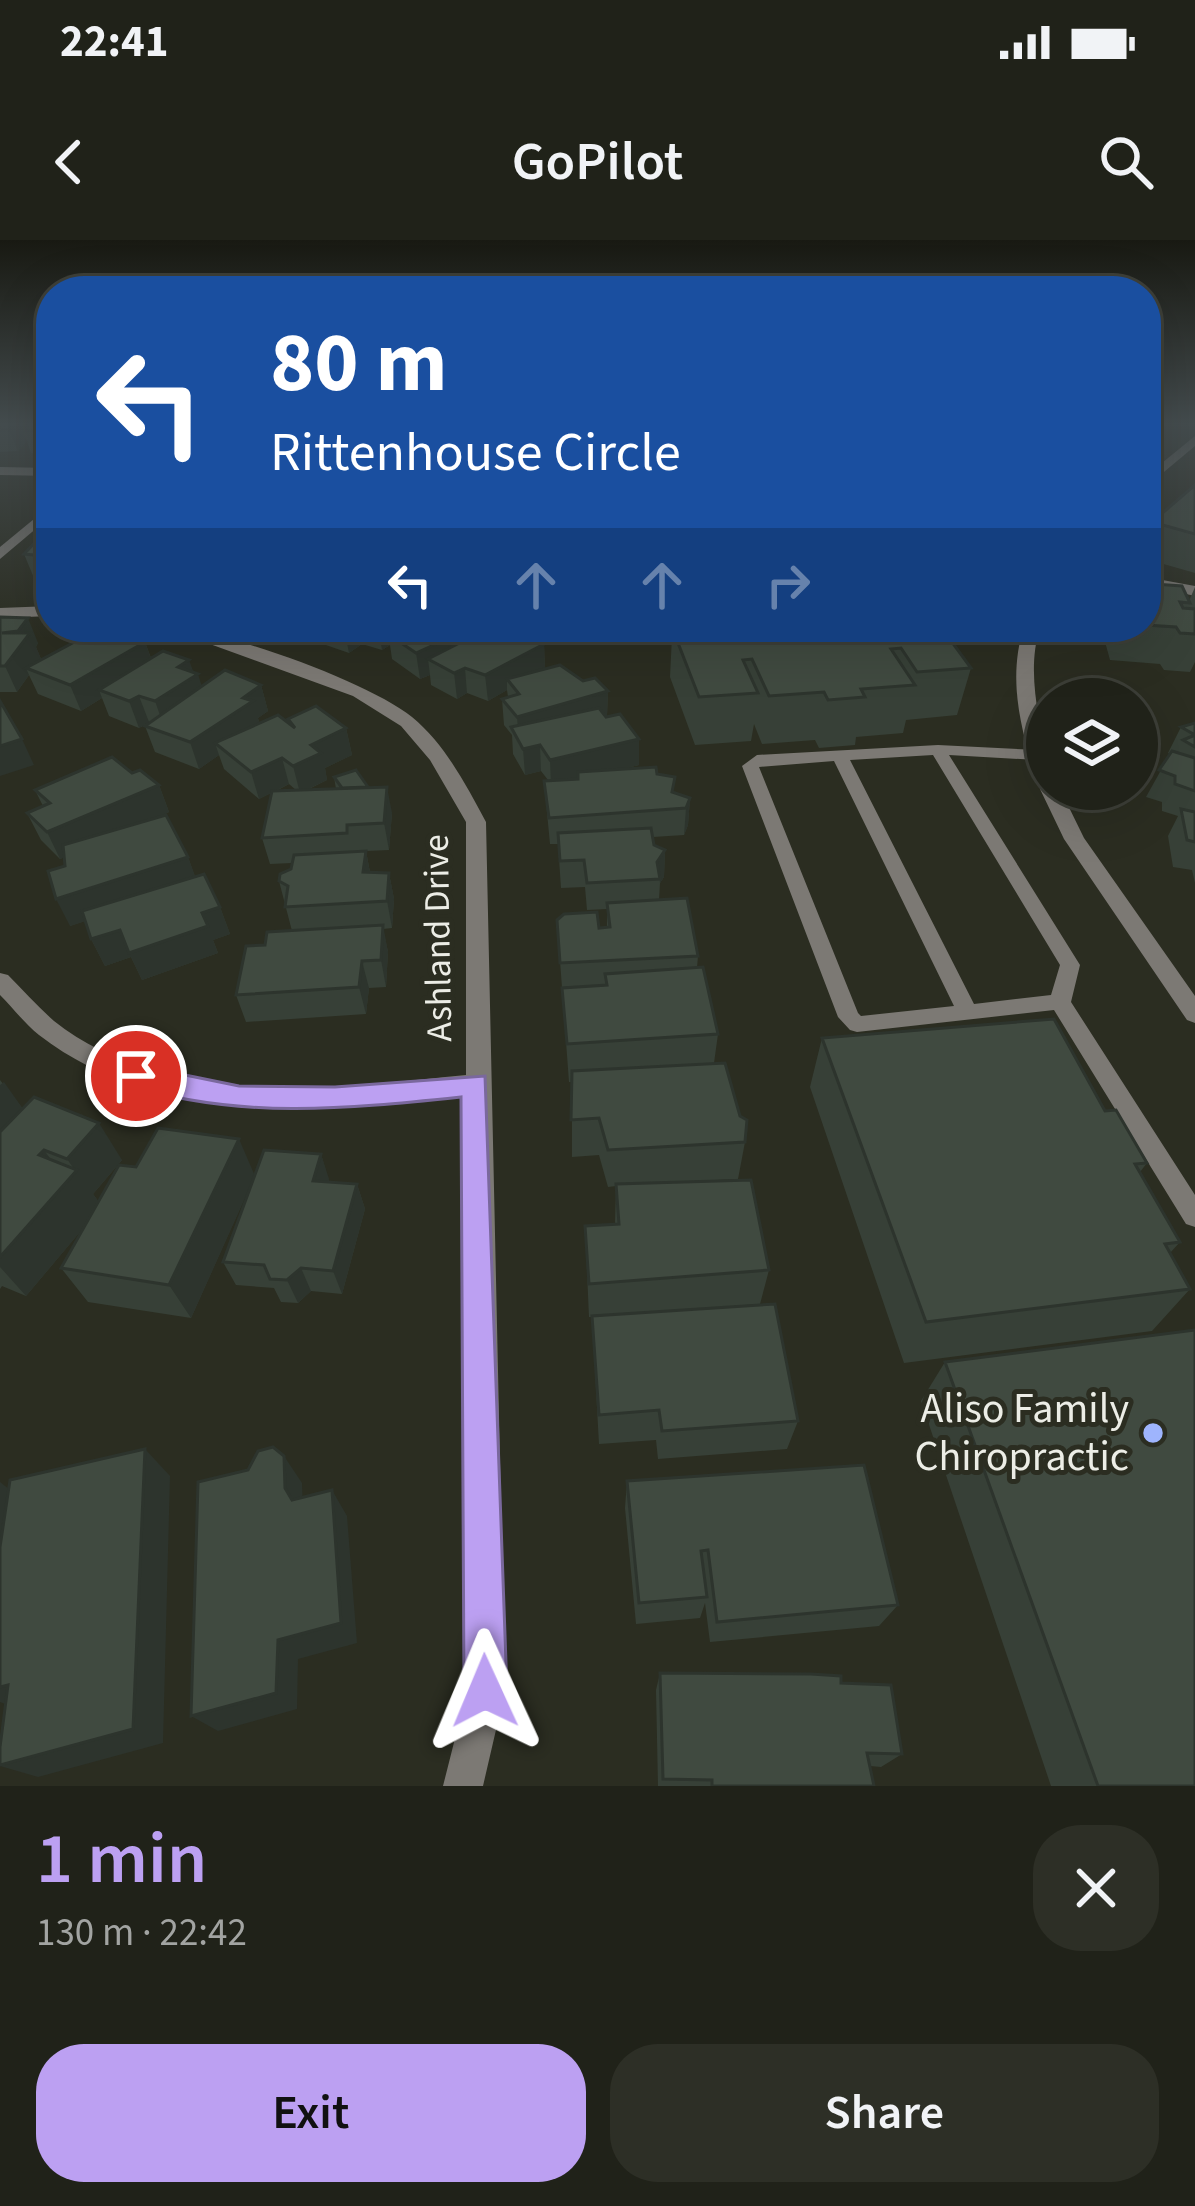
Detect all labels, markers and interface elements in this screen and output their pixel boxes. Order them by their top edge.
text: 22:41 [60,10,169,74]
text: GoPilot [512,124,683,201]
icon: back [36,129,102,195]
icon: search [1093,129,1159,195]
text: 80 m [270,304,448,424]
icon: left [72,324,228,480]
text: Rittenhouse Circle [270,415,681,492]
icon: left [377,552,443,618]
icon: ahead [503,552,569,618]
icon: ahead [629,552,695,618]
icon: right [755,552,821,618]
map controls [1026,678,1158,810]
button: layers [1026,678,1158,810]
street label: Ashland Drive [411,834,465,1042]
pin [85,1025,187,1127]
icon: arrive [103,1043,169,1109]
place label: Aliso Family Chiropractic [914,1379,1129,1487]
marker: Aliso Family Chiropractic [1140,1420,1166,1446]
position arrow [422,1628,548,1754]
text: 1 min [36,1808,207,1911]
button: close [1033,1825,1159,1951]
text: 130 m · 22:42 [36,1905,247,1961]
button: Exit [36,2044,586,2182]
button: Share [610,2044,1159,2182]

